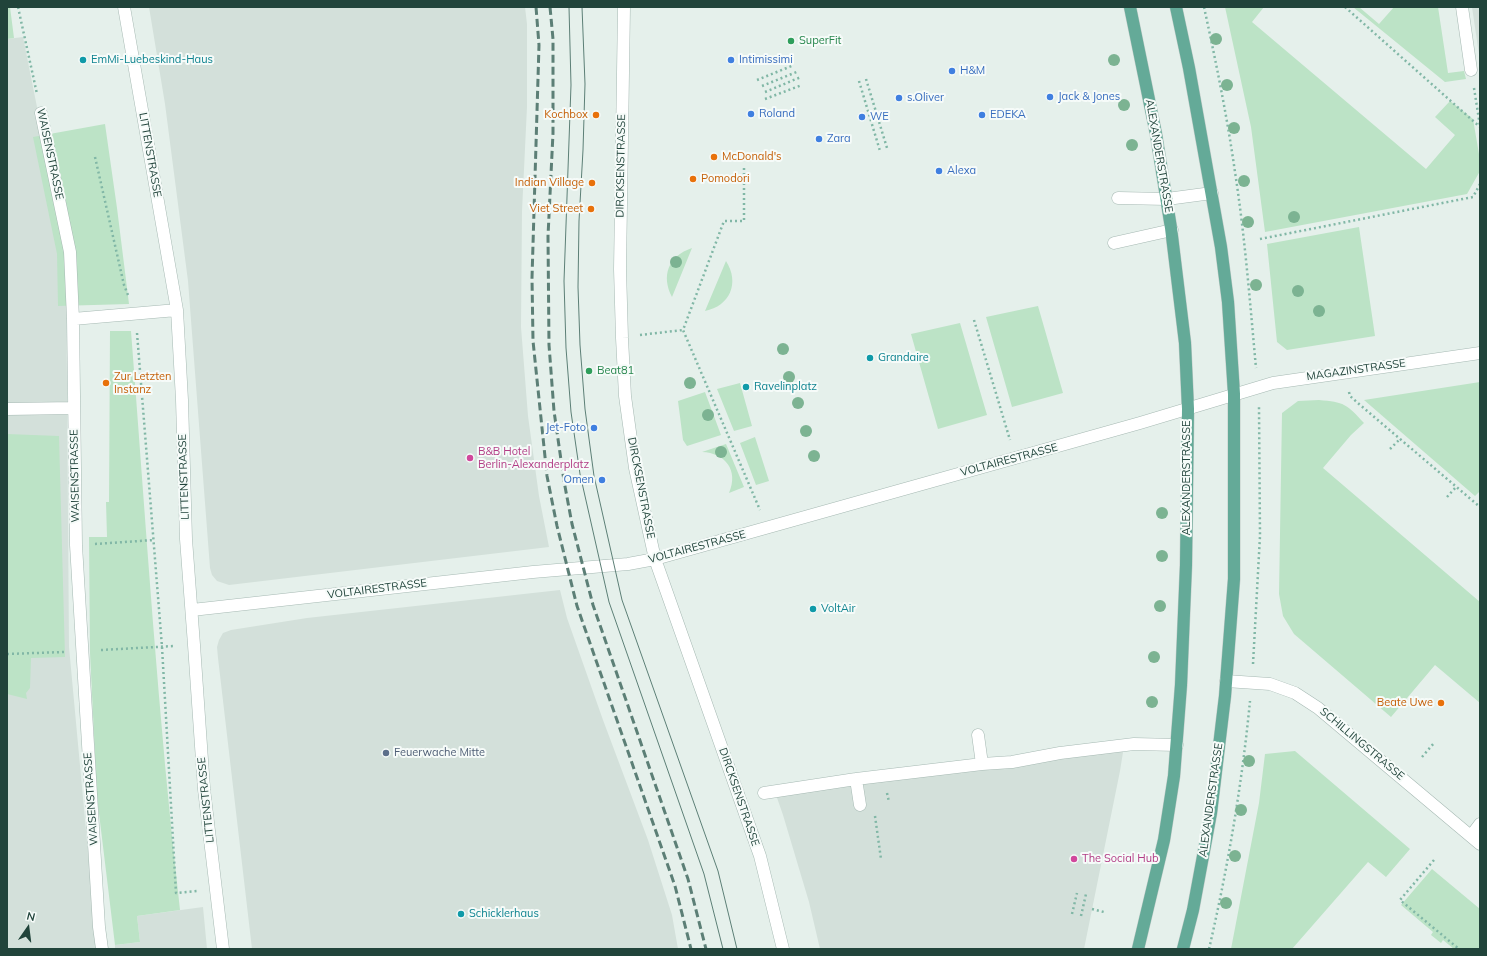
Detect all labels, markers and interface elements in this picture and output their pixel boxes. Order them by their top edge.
place label: SuperFit [799,34,841,48]
marker: SuperFit [786,36,796,46]
place label: EmMi-Luebeskind-Haus [91,53,213,67]
place label: Intimissimi [739,53,793,67]
marker: EmMi-Luebeskind-Haus [78,55,88,65]
marker: Intimissimi [726,55,736,65]
place label: H&M [960,64,985,78]
marker: H&M [947,66,957,76]
place label: Jack & Jones [1058,90,1120,104]
place label: s.Oliver [907,91,944,105]
marker: Jack & Jones [1045,92,1055,102]
marker: s.Oliver [894,93,904,103]
street label: ALEXANDERSTRASSE [1143,98,1175,214]
street label: WAISENSTRASSE [34,107,66,201]
place label: Roland [759,107,795,121]
place label: Kochbox [544,108,588,122]
place label: EDEKA [990,108,1026,122]
marker: Roland [746,109,756,119]
marker: Kochbox [591,110,601,120]
place label: WE [870,110,889,124]
marker: EDEKA [977,110,987,120]
street label: LITTENSTRASSE [136,112,164,198]
marker: WE [857,112,867,122]
street label: DIRCKSENSTRASSE [613,114,629,218]
place label: Zara [827,132,851,146]
marker: Zara [814,134,824,144]
place label: McDonald's [722,150,782,164]
marker: McDonald's [709,152,719,162]
place label: Alexa [947,164,976,178]
marker: Alexa [934,166,944,176]
place label: Pomodori [701,172,750,186]
marker: Pomodori [688,174,698,184]
place label: Indian Village [515,176,584,190]
marker: Indian Village [587,178,597,188]
place label: Viet Street [530,202,583,216]
marker: Viet Street [586,204,596,214]
place label: Grandaire [878,351,929,365]
marker: Grandaire [865,353,875,363]
street label: MAGAZINSTRASSE [1306,357,1406,383]
place label: Beat81 [597,364,634,378]
marker: Beat81 [584,366,594,376]
place label: Zur Letzten Instanz [114,370,171,396]
marker: Zur Letzten Instanz [101,378,111,388]
place label: Ravelinplatz [754,380,817,394]
marker: Ravelinplatz [741,382,751,392]
street label: ALEXANDERSTRASSE [1180,420,1194,536]
place label: Jet-Foto [546,421,586,435]
marker: Jet-Foto [589,423,599,433]
street label: WAISENSTRASSE [68,429,82,523]
street label: LITTENSTRASSE [176,434,192,520]
street label: DIRCKSENSTRASSE [625,436,657,540]
street label: VOLTAIRESTRASSE [959,441,1059,479]
place label: B&B Hotel Berlin-Alexanderplatz [478,445,589,471]
marker: B&B Hotel Berlin-Alexanderplatz [465,453,475,463]
place label: Omen [563,473,594,487]
marker: Omen [597,475,607,485]
street label: VOLTAIRESTRASSE [647,528,747,566]
street label: VOLTAIRESTRASSE [326,576,428,602]
place label: VoltAir [821,602,855,616]
marker: VoltAir [808,604,818,614]
place label: Beate Uwe [1377,696,1433,710]
marker: Beate Uwe [1436,698,1446,708]
street label: SCHILLINGSTRASSE [1317,705,1407,783]
street label: ALEXANDERSTRASSE [1196,742,1226,858]
place label: Feuerwache Mitte [394,746,485,760]
street label: DIRCKSENSTRASSE [716,746,762,848]
marker: Feuerwache Mitte [381,748,391,758]
street label: WAISENSTRASSE [81,752,101,846]
street label: LITTENSTRASSE [195,757,217,843]
place label: The Social Hub [1082,852,1159,866]
marker: The Social Hub [1069,854,1079,864]
place label: Schicklerhaus [469,907,539,921]
north arrow [8,908,48,948]
text: N [25,909,37,924]
marker: Schicklerhaus [456,909,466,919]

